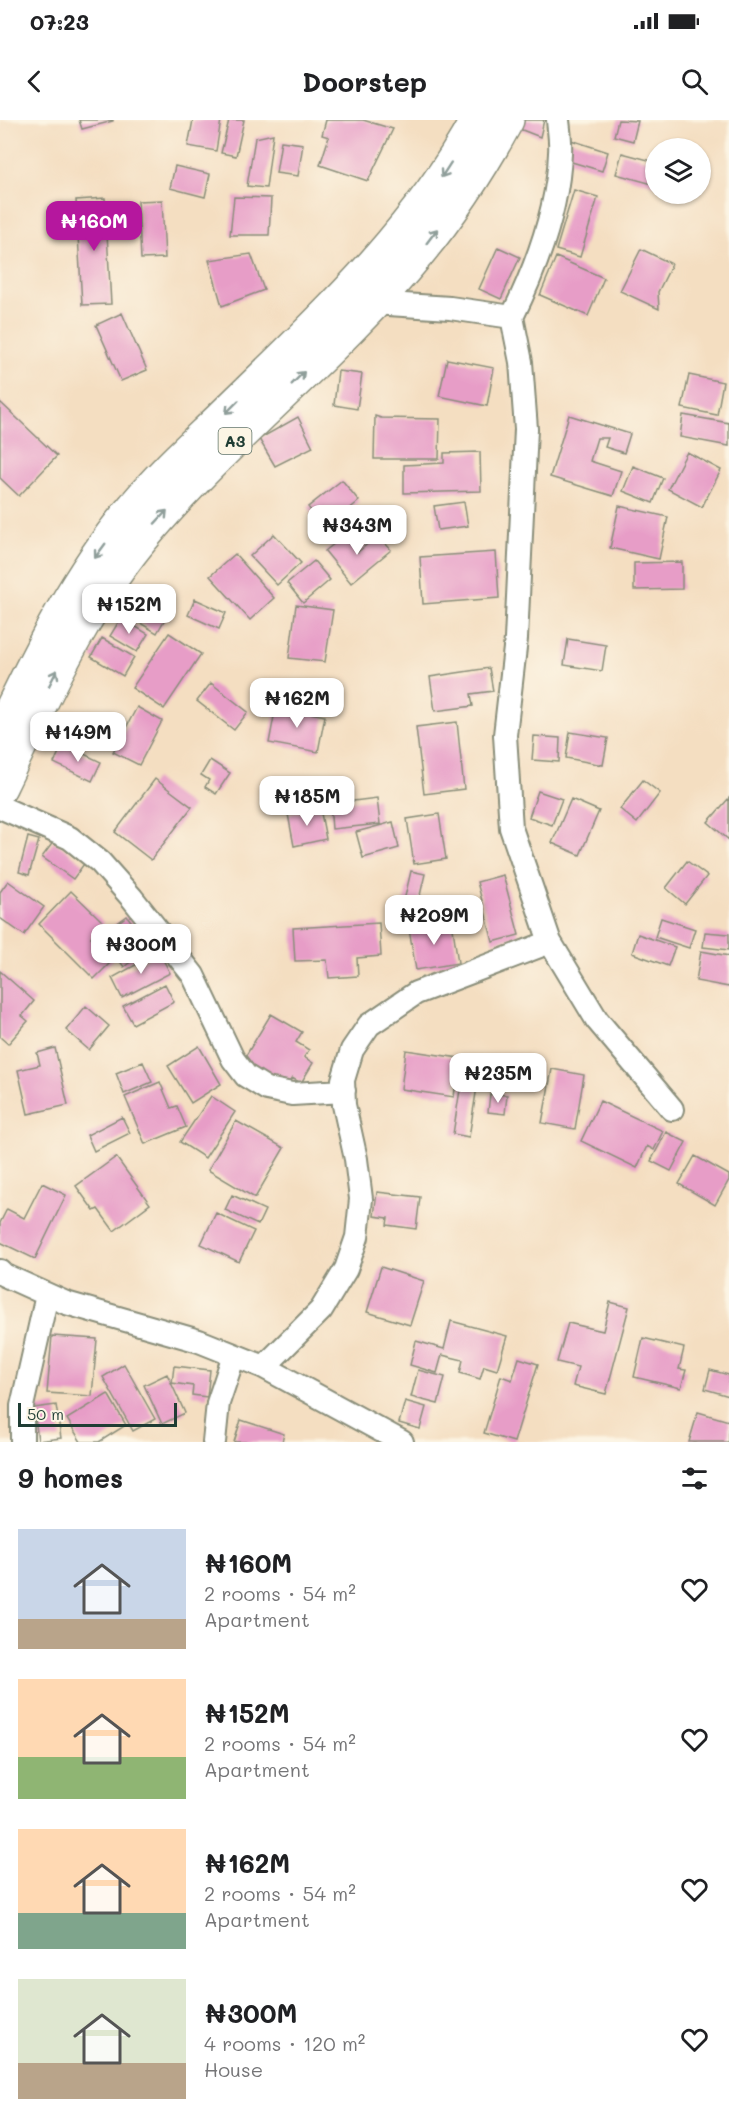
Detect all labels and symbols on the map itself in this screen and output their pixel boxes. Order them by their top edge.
one-way arrow [440,161,453,178]
pin: ₦160M [52,201,136,252]
one-way arrow [425,228,438,244]
one-way arrow [291,370,306,385]
one-way arrow [224,400,239,415]
road number: A3 [218,428,252,454]
pin: ₦343M [315,505,399,556]
one-way arrow [154,509,168,524]
one-way arrow [94,542,106,558]
pin: ₦152M [87,584,171,635]
one-way arrow [48,669,60,687]
pin: ₦162M [255,678,339,729]
pin: ₦149M [36,712,120,763]
pin: ₦185M [265,776,349,827]
pin: ₦209M [392,895,476,946]
pin: ₦300M [99,924,183,975]
pin: ₦235M [456,1053,540,1104]
scale bar [18,1400,177,1428]

